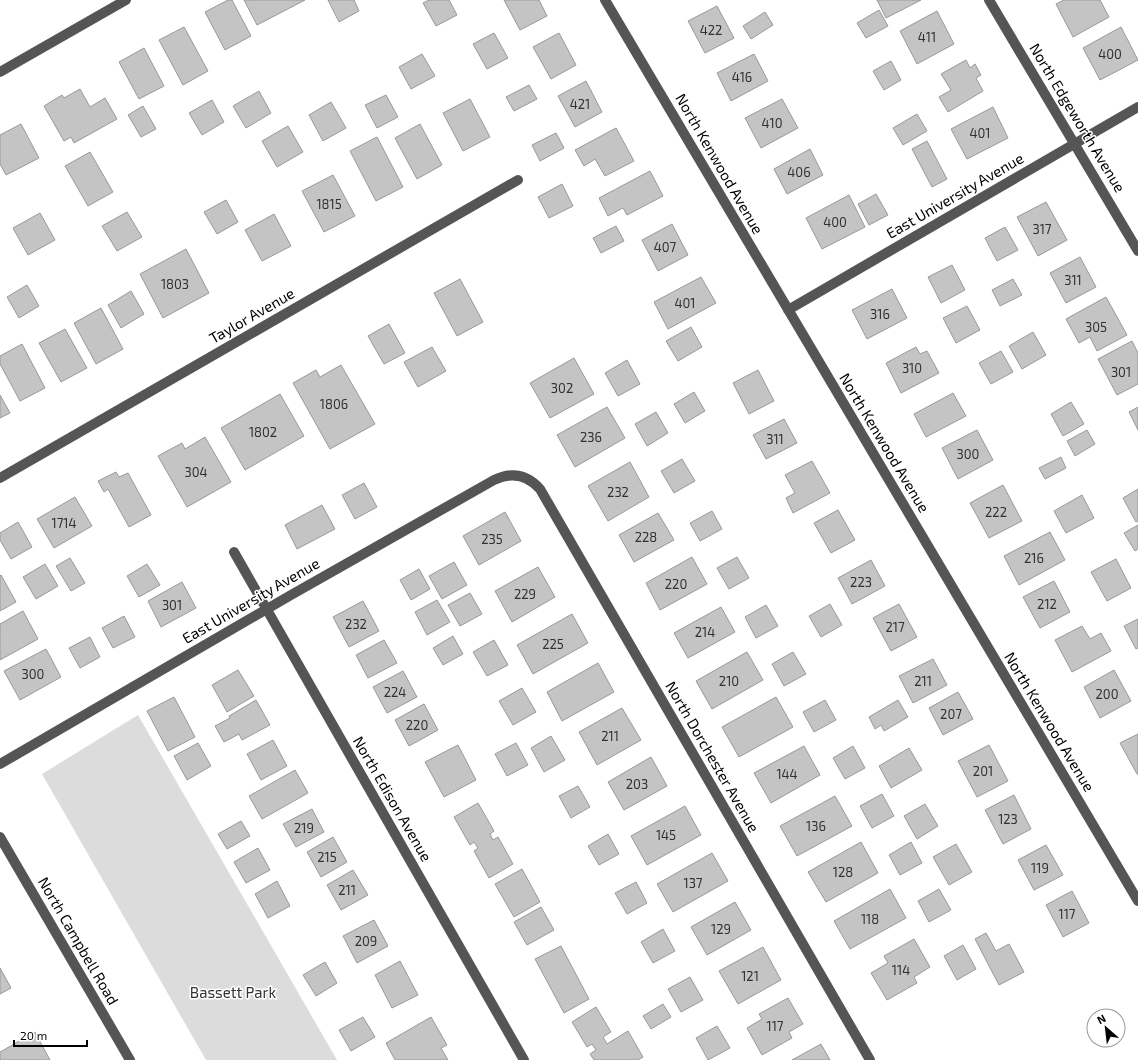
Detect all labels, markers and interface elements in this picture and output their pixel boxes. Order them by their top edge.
house number: 422 [700,22,722,38]
house number: 411 [918,29,936,45]
street label: North Edgeworth Avenue [1026,40,1130,195]
house number: 400 [1098,46,1122,62]
house number: 416 [732,69,752,85]
street label: North Kenwood Avenue [672,90,768,237]
house number: 421 [570,96,590,112]
house number: 410 [761,115,783,131]
house number: 401 [969,125,991,141]
street label: East University Avenue [883,148,1026,242]
house number: 406 [787,164,811,180]
house number: 1815 [316,196,342,212]
house number: 400 [823,214,847,230]
house number: 317 [1032,221,1052,237]
house number: 407 [654,239,677,255]
house number: 311 [1064,272,1082,288]
house number: 1803 [161,276,189,292]
street label: Taylor Avenue [206,283,297,347]
house number: 401 [674,295,696,311]
house number: 316 [870,306,890,322]
house number: 305 [1085,319,1107,335]
house number: 310 [902,360,922,376]
house number: 301 [1111,364,1131,380]
street label: North Kenwood Avenue [836,369,934,515]
house number: 302 [551,380,573,396]
house number: 1806 [320,396,348,412]
house number: 1802 [249,424,277,440]
house number: 236 [580,429,602,445]
house number: 311 [766,431,784,447]
house number: 300 [957,446,979,462]
house number: 304 [184,464,208,480]
house number: 232 [607,484,629,500]
house number: 222 [985,504,1007,520]
house number: 1714 [52,515,77,531]
house number: 228 [635,529,657,545]
house number: 235 [481,531,503,547]
house number: 216 [1024,550,1044,566]
street label: East University Avenue [179,553,322,647]
house number: 223 [850,574,872,590]
house number: 220 [665,576,687,592]
house number: 229 [514,586,536,602]
house number: 212 [1037,596,1057,612]
house number: 301 [162,597,182,613]
house number: 232 [345,616,367,632]
house number: 217 [885,619,905,635]
house number: 214 [695,624,715,640]
house number: 225 [542,636,564,652]
street label: North Kenwood Avenue [1001,648,1099,794]
house number: 300 [22,666,44,682]
house number: 210 [719,673,739,689]
house number: 211 [914,673,932,689]
street label: North Dorchester Avenue [662,678,764,835]
house number: 224 [384,684,406,700]
house number: 200 [1096,686,1118,702]
house number: 207 [940,706,962,722]
house number: 220 [406,717,428,733]
house number: 211 [601,728,619,744]
street label: North Edison Avenue [350,733,436,864]
house number: 201 [973,763,993,779]
house number: 144 [776,766,798,782]
house number: 203 [626,776,648,792]
house number: 123 [998,811,1018,827]
house number: 136 [806,818,826,834]
house number: 219 [294,820,314,836]
house number: 145 [656,827,676,843]
house number: 215 [317,849,337,865]
house number: 119 [1031,860,1049,876]
house number: 128 [833,864,853,880]
street label: North Campbell Road [35,873,123,1008]
house number: 137 [683,875,703,891]
house number: 211 [338,882,356,898]
house number: 117 [1058,906,1076,922]
house number: 118 [861,911,879,927]
house number: 129 [711,921,731,937]
house number: 209 [355,933,377,949]
house number: 114 [892,962,910,978]
house number: 121 [741,968,759,984]
park label: Bassett Park [190,983,277,1001]
north arrow [1086,1008,1126,1048]
text: N [1095,1011,1108,1026]
house number: 117 [766,1018,784,1034]
scale bar [14,1022,87,1048]
text: 20 m [20,1028,47,1042]

